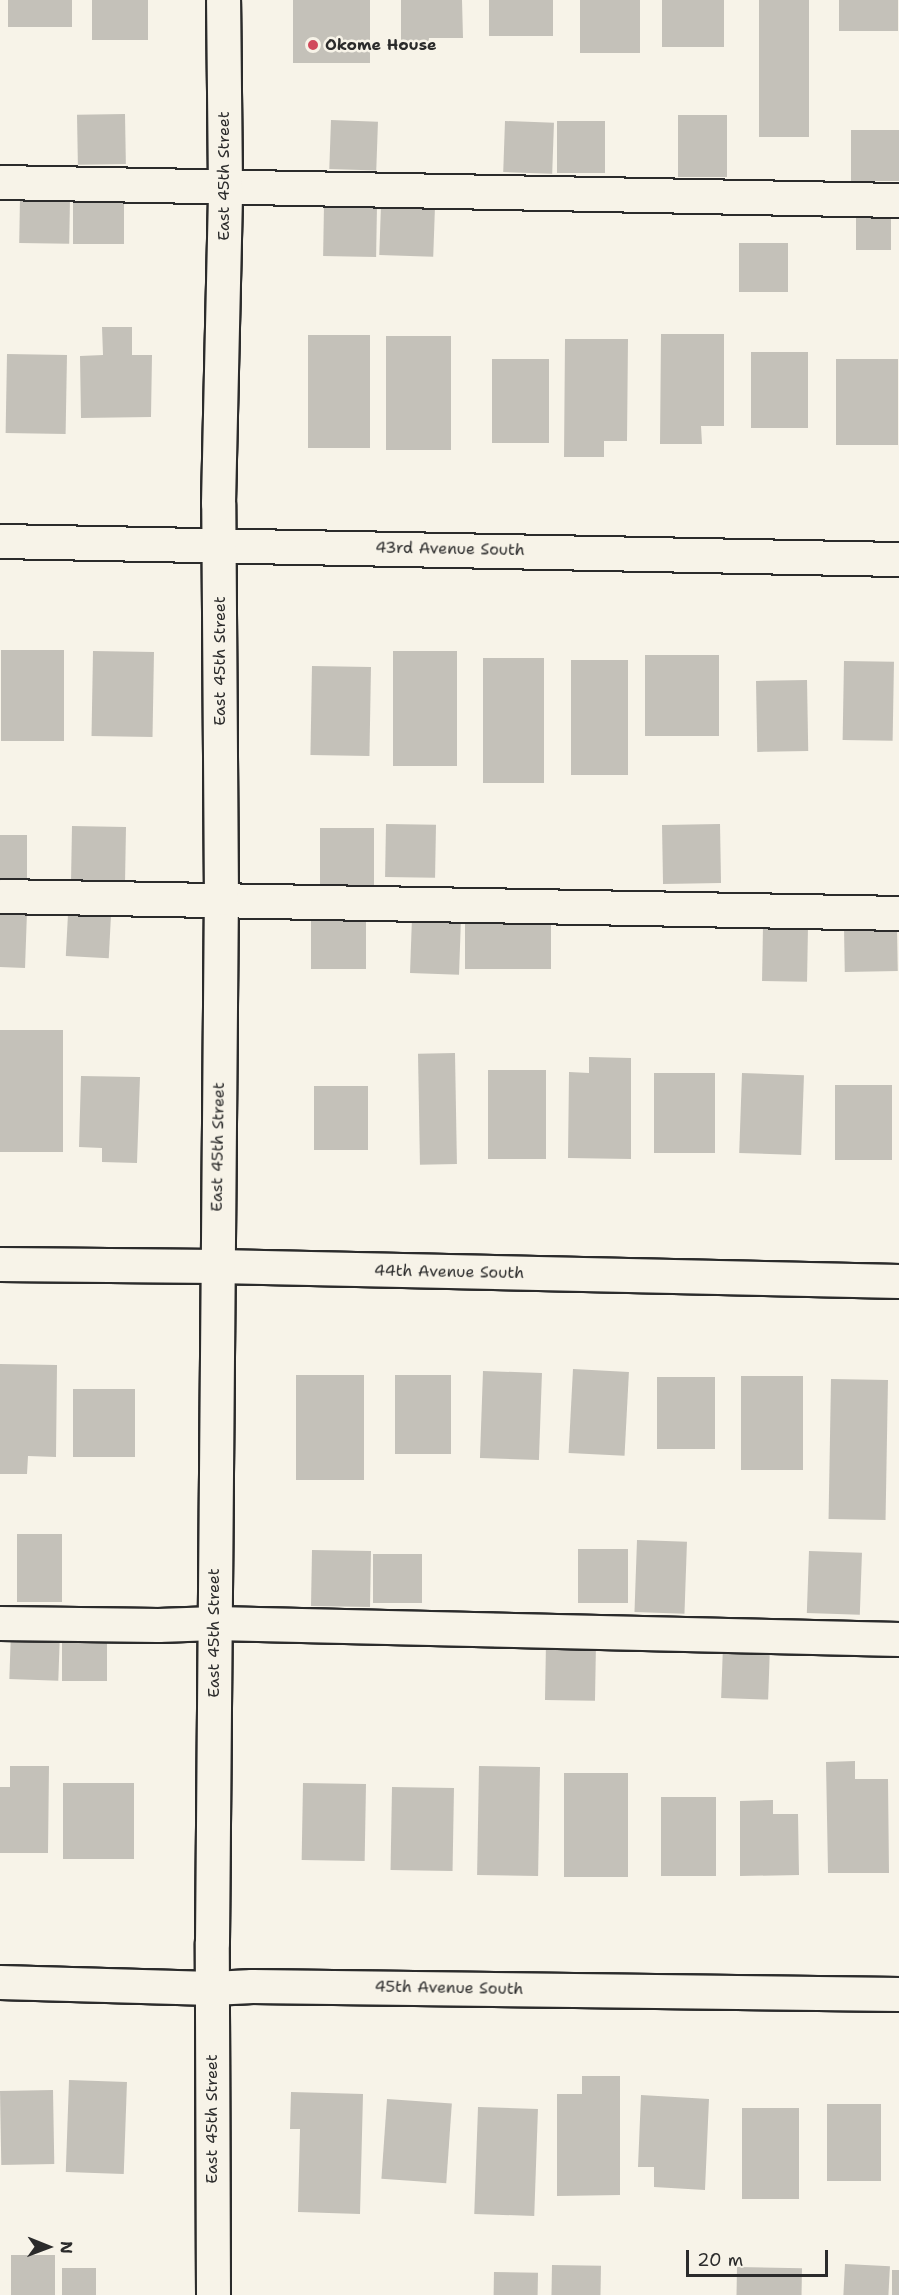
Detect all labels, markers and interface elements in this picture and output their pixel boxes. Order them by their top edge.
place label: Okome House [325,35,437,55]
marker: Okome House [306,38,320,52]
street label: East 45th Street [214,111,234,241]
street label: 43rd Avenue South [375,538,525,560]
street label: East 45th Street [210,596,230,726]
street label: East 45th Street [207,1082,229,1212]
street label: 44th Avenue South [374,1261,524,1283]
street label: East 45th Street [204,1568,224,1698]
street label: 45th Avenue South [374,1977,524,1999]
street label: East 45th Street [202,2054,222,2184]
north arrow [18,2217,78,2277]
scale bar [689,2238,832,2276]
text: N [56,2241,77,2254]
text: 20 m [697,2248,743,2272]

